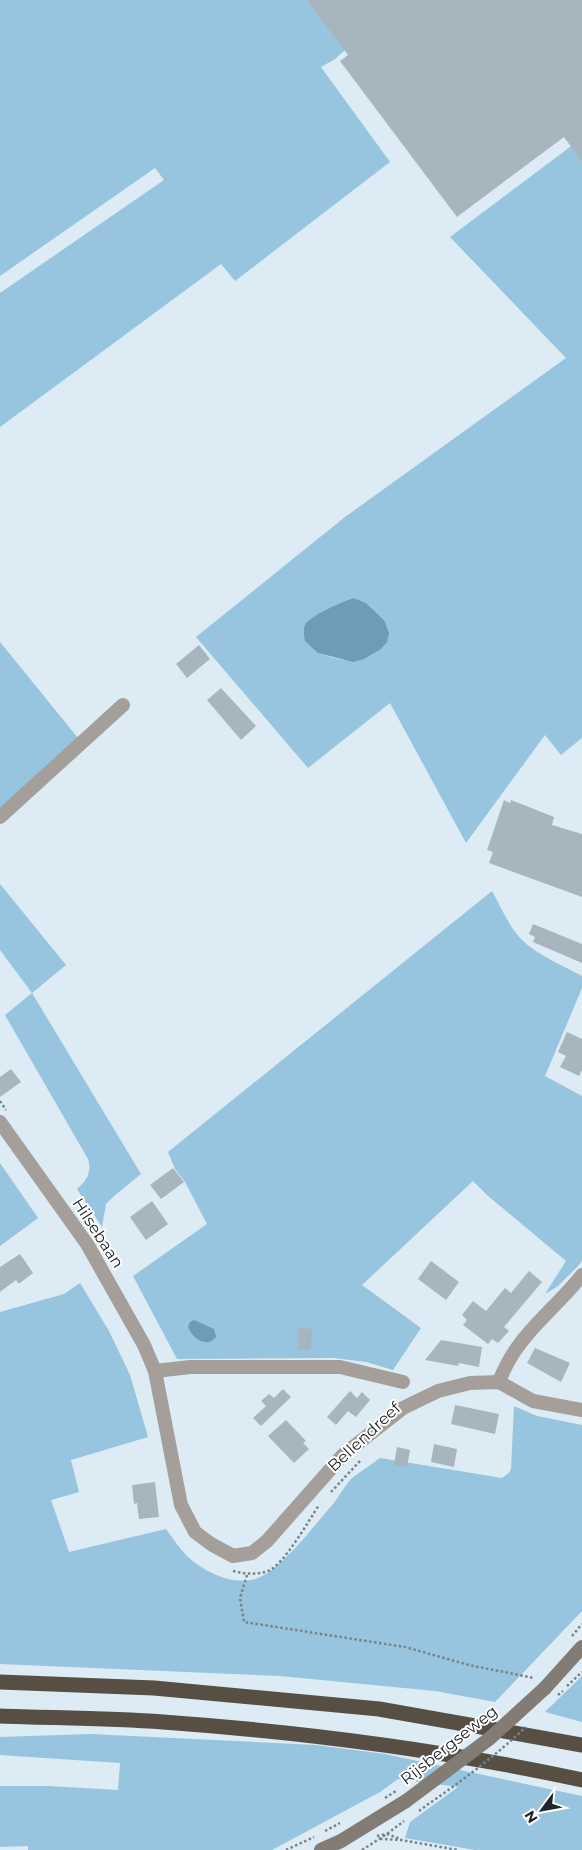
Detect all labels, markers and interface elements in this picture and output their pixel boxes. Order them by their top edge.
street label: Hilsebaan [68,1194,128,1272]
street label: Bellendreef [324,1398,405,1476]
street label: Rijsbergseweg [397,1701,501,1789]
north arrow [517,1785,567,1835]
text: N [520,1807,542,1826]

